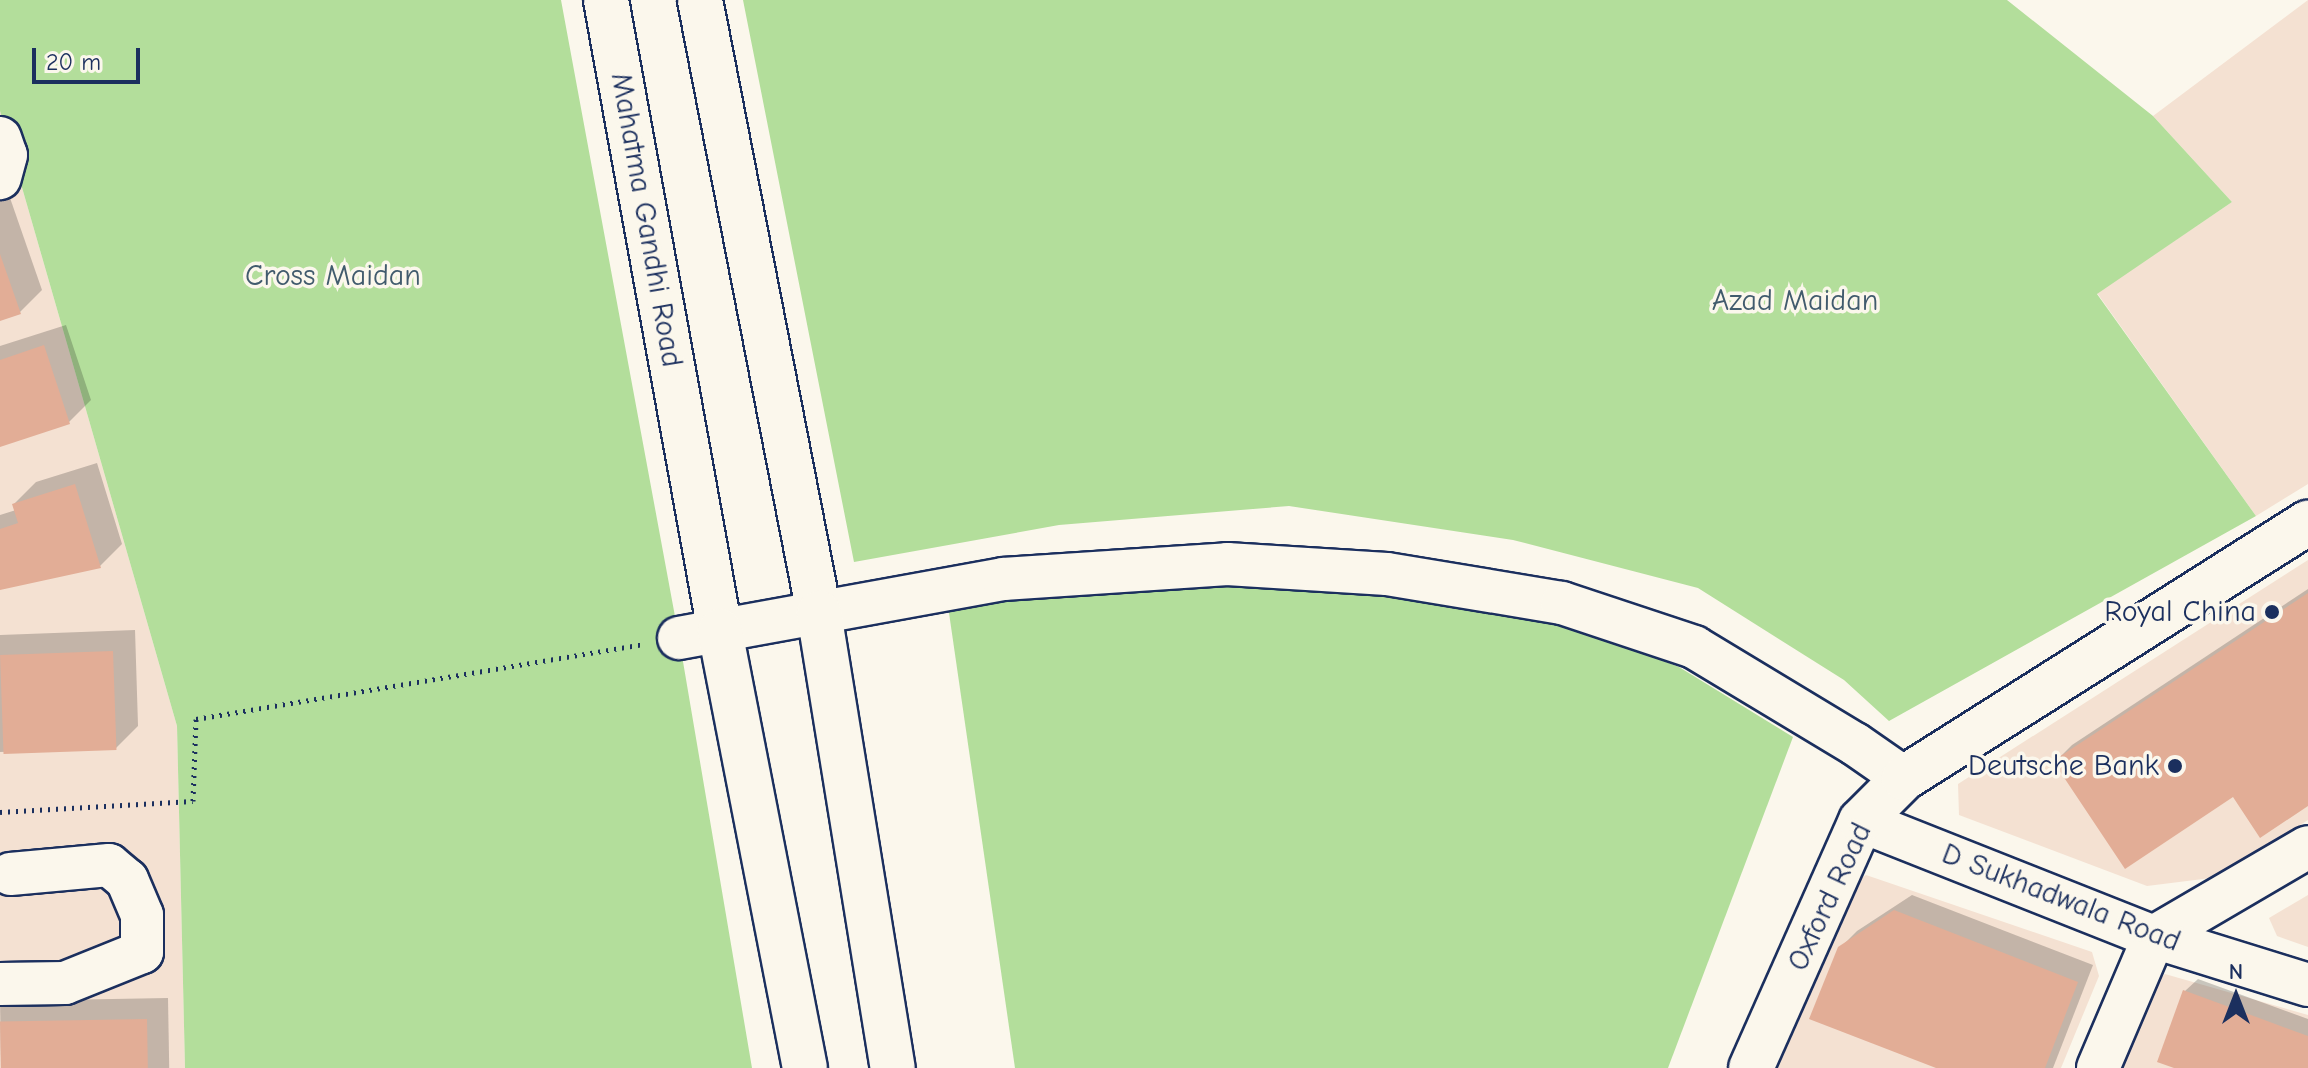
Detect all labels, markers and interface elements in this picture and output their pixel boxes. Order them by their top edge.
scale bar [36,32,144,82]
text: 20 m [46,48,101,76]
street label: Mahatma Gandhi Road [602,70,690,370]
park label: Cross Maidan [245,258,421,294]
park label: Azad Maidan [1712,283,1878,319]
place label: Royal China [2104,594,2256,630]
marker: Royal China [2263,603,2281,621]
place label: Deutsche Bank [1968,748,2159,784]
marker: Deutsche Bank [2166,757,2184,775]
street label: Oxford Road [1780,817,1880,977]
street label: D Sukhadwala Road [1937,836,2185,960]
north arrow [2196,956,2276,1036]
text: N [2229,959,2243,985]

